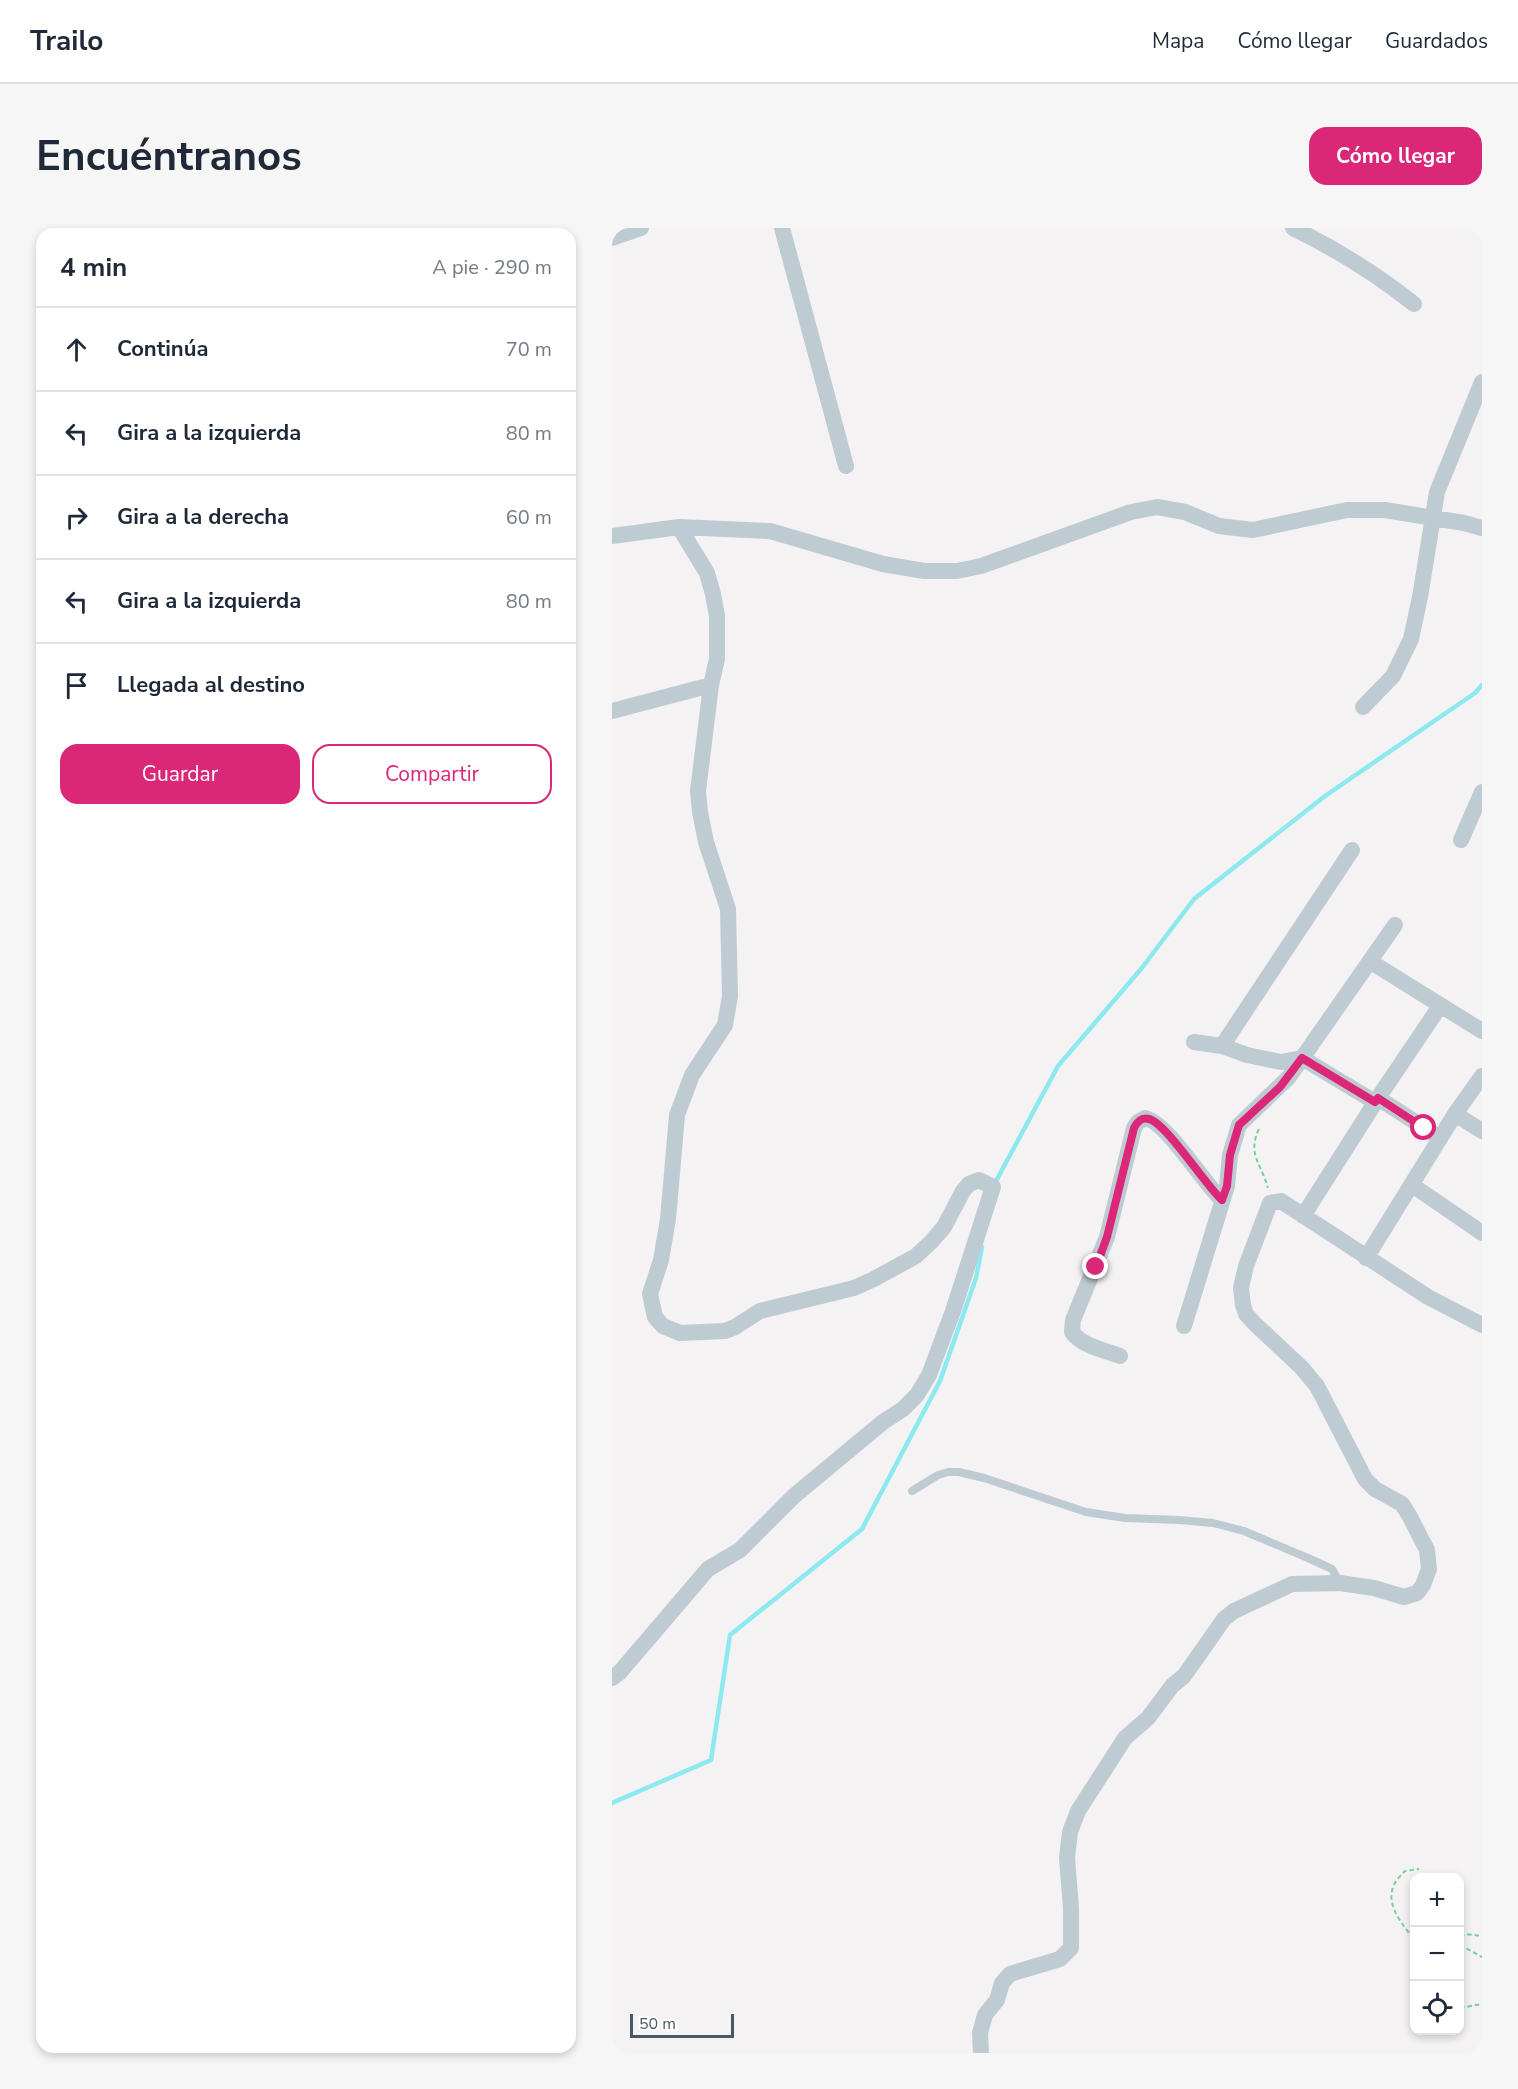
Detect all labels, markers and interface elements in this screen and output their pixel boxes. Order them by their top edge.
text: Trailo [30,22,103,60]
text: Mapa [1152,27,1204,55]
text: Cómo llegar [1237,27,1352,55]
text: Guardados [1385,27,1488,55]
button: Cómo llegar [1309,127,1482,185]
text: Encuéntranos [36,128,302,185]
text: 4 min [60,250,127,285]
text: A pie · 290 m [432,254,552,281]
icon: ahead [60,333,93,366]
text: Continúa [117,334,208,364]
text: 70 m [506,336,552,363]
icon: left [60,417,93,450]
text: Gira a la izquierda [117,418,301,448]
text: 80 m [506,420,552,447]
icon: right [60,501,93,534]
text: Gira a la derecha [117,502,289,532]
text: 60 m [506,504,552,531]
icon: left [60,585,93,618]
text: Gira a la izquierda [117,586,301,616]
text: 80 m [506,588,552,615]
icon: arrive [60,669,93,702]
text: Llegada al destino [117,670,305,700]
button: Guardar [60,744,300,804]
button: Compartir [312,744,552,804]
route start [1410,1114,1436,1140]
route end [1082,1253,1108,1279]
map controls [1410,1873,1464,2035]
button: + [1410,1873,1464,1927]
button: − [1410,1927,1464,1981]
button: locate [1410,1981,1464,2035]
scale bar [630,2011,734,2038]
text: 50 m [639,2013,676,2035]

